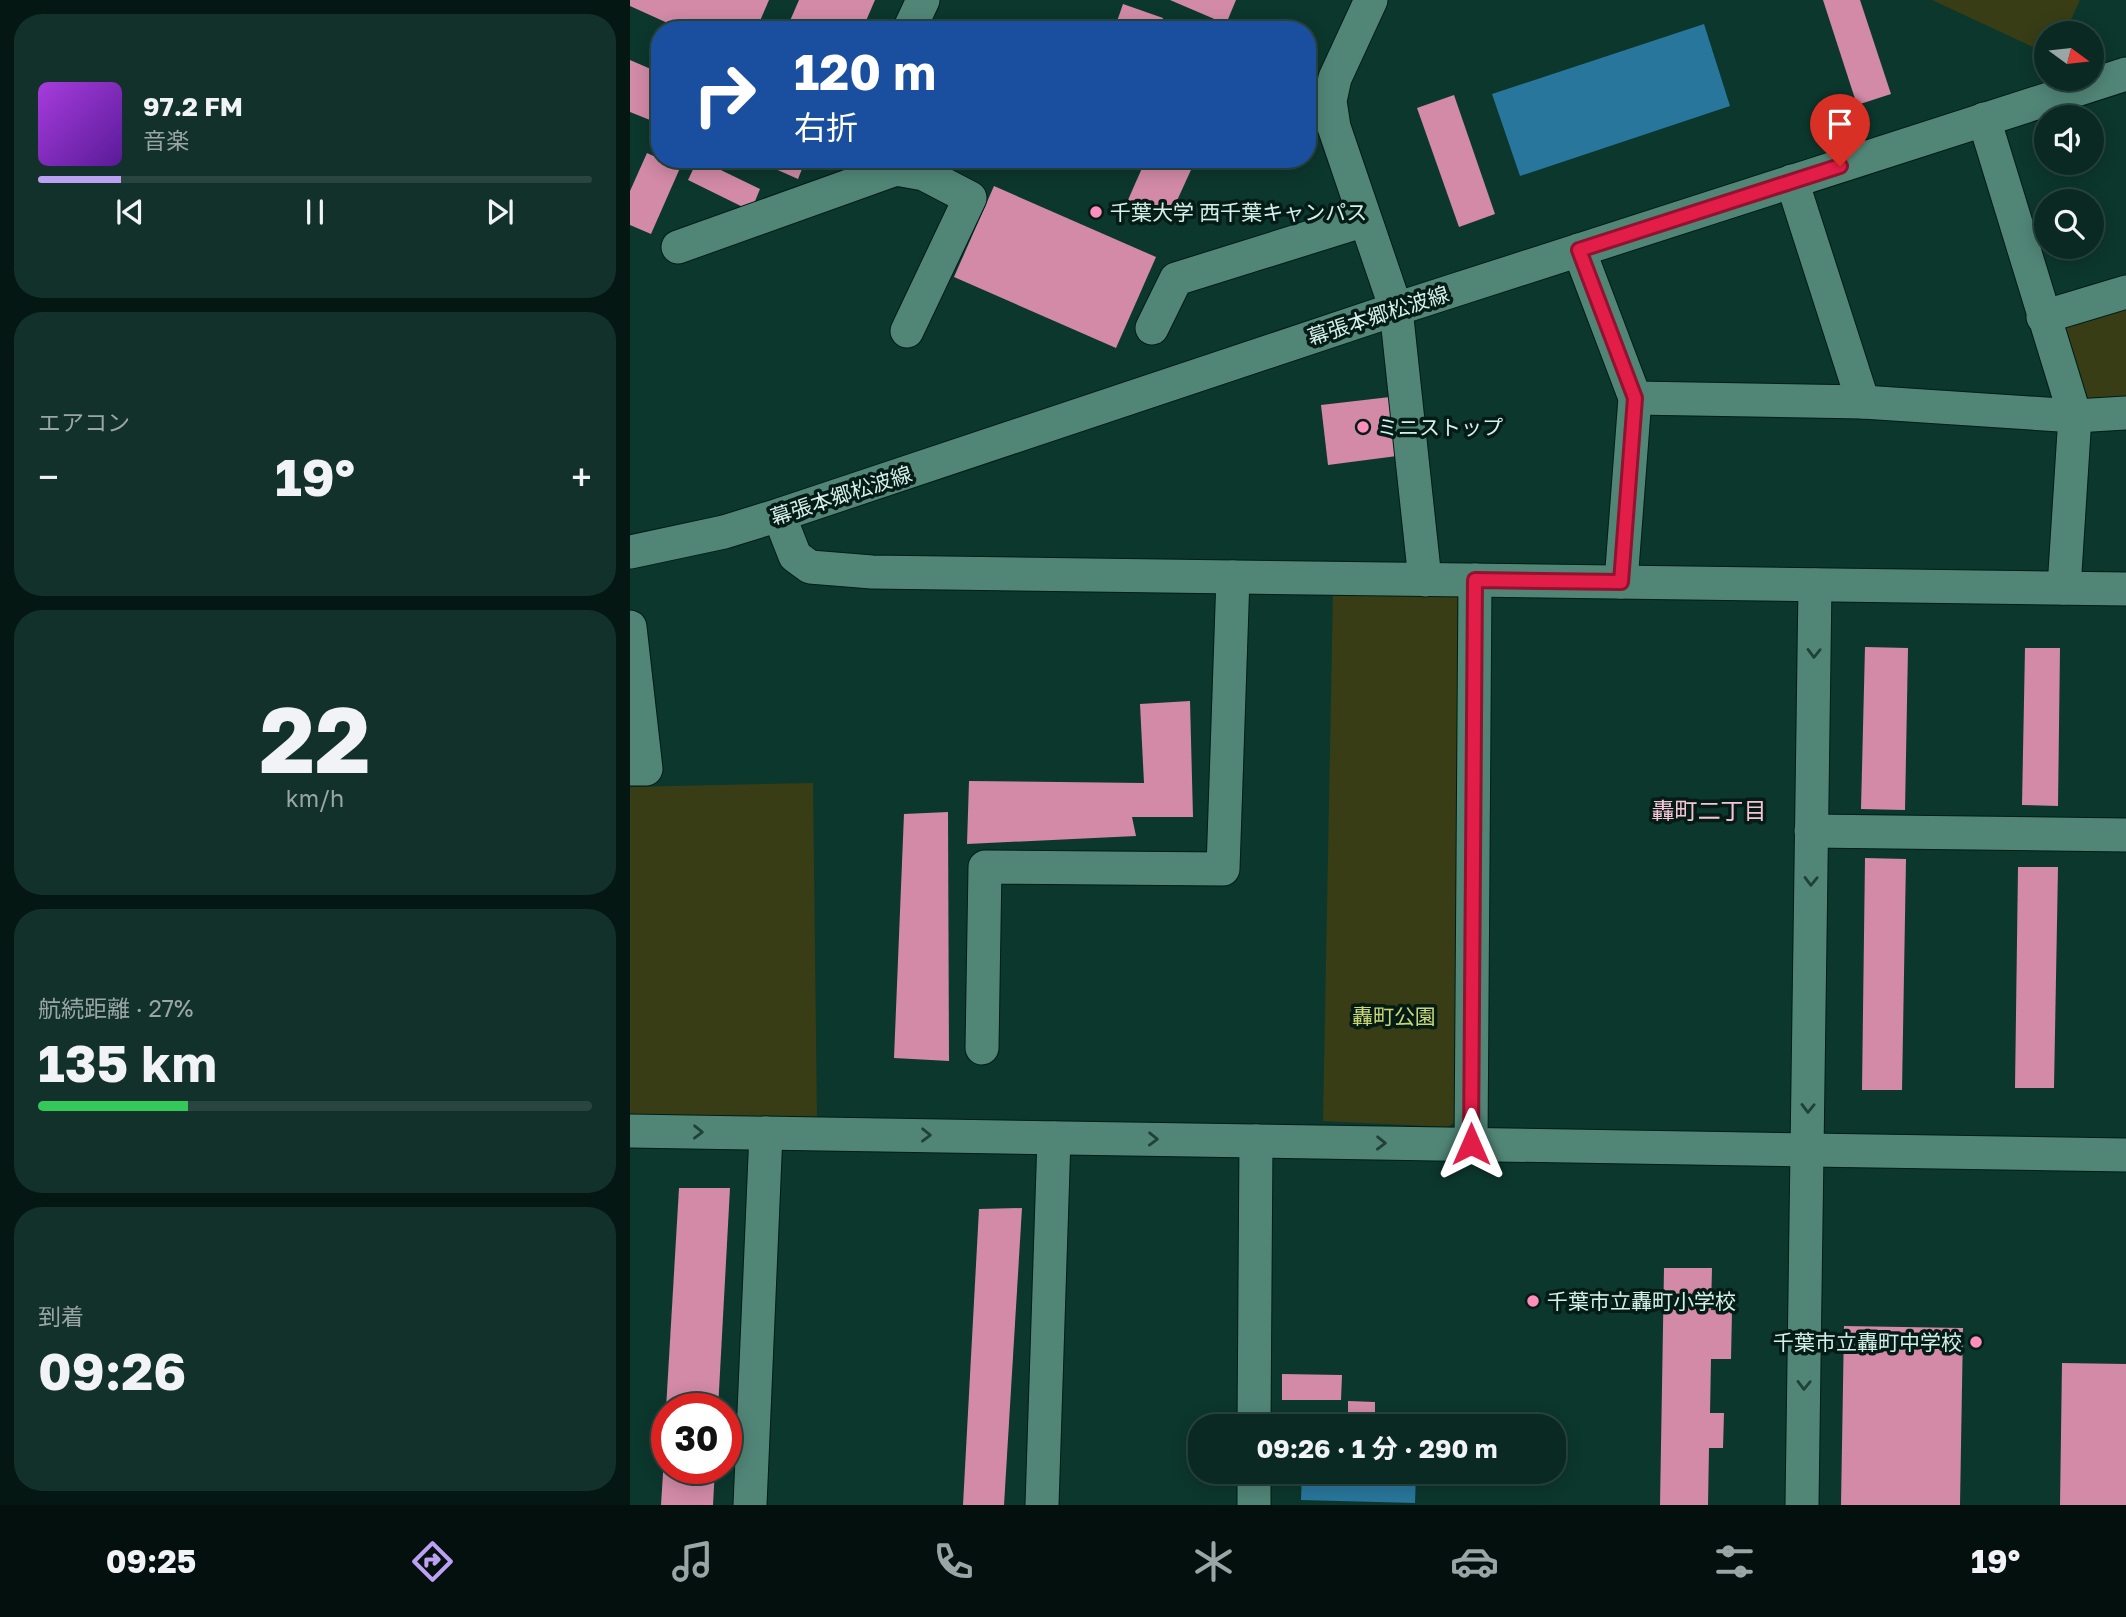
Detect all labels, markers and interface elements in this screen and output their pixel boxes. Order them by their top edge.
north arrow [2034,21,2104,91]
map controls [2034,21,2104,259]
text: 120 m [794,42,936,101]
icon: right [679,49,770,140]
text: 97.2 FM [143,91,243,122]
pin [1810,94,1870,166]
icon: arrive [1821,105,1859,143]
button: sound [2034,105,2104,175]
text: 右折 [794,108,858,146]
text: 音楽 [143,126,189,154]
button: search [2034,189,2104,259]
icon: previous [111,193,149,231]
icon: pause [296,193,334,231]
icon: next [481,193,519,231]
place label: 千葉大学 西千葉キャンパス [1110,199,1367,225]
marker: 千葉大学 西千葉キャンパス [1088,204,1104,220]
street label: 幕張本郷松波線 [1304,280,1452,350]
text: エアコン [38,408,130,436]
place label: ミニストップ [1377,414,1503,440]
marker: ミニストップ [1355,419,1371,435]
text: 19° [275,445,355,507]
text: − [38,454,59,499]
text: + [571,454,592,499]
street label: 幕張本郷松波線 [767,460,915,530]
one-way arrow [1807,648,1822,659]
text: 22 [259,684,371,793]
text: km/h [286,784,344,812]
district label: 轟町二丁目 [1652,796,1767,824]
one-way arrow [1803,876,1819,886]
text: 航続距離 · 27% [38,994,193,1022]
park label: 轟町公園 [1352,1003,1436,1029]
text: 135 km [38,1031,217,1093]
one-way arrow [1800,1103,1816,1114]
position arrow [1434,1107,1508,1181]
one-way arrow [693,1124,704,1139]
one-way arrow [920,1128,931,1143]
one-way arrow [1148,1131,1159,1147]
one-way arrow [1375,1135,1386,1150]
place label: 千葉市立轟町小学校 [1547,1288,1736,1314]
marker: 千葉市立轟町小学校 [1525,1293,1541,1309]
text: 到着 [38,1302,84,1330]
place label: 千葉市立轟町中学校 [1773,1329,1962,1355]
marker: 千葉市立轟町中学校 [1968,1334,1984,1350]
text: 09:26 [38,1339,186,1401]
one-way arrow [1796,1380,1812,1390]
speed limit sign: 30 [651,1393,742,1484]
text: 09:26 · 1 分 · 290 m [1256,1433,1498,1464]
icon: directions [408,1537,457,1586]
icon: music [668,1537,717,1586]
icon: phone [929,1537,978,1586]
icon: climate [1189,1537,1238,1586]
icon: car [1450,1537,1499,1586]
icon: filters [1710,1537,1759,1586]
text: 09:25 [106,1542,196,1580]
text: 19° [1971,1542,2020,1580]

